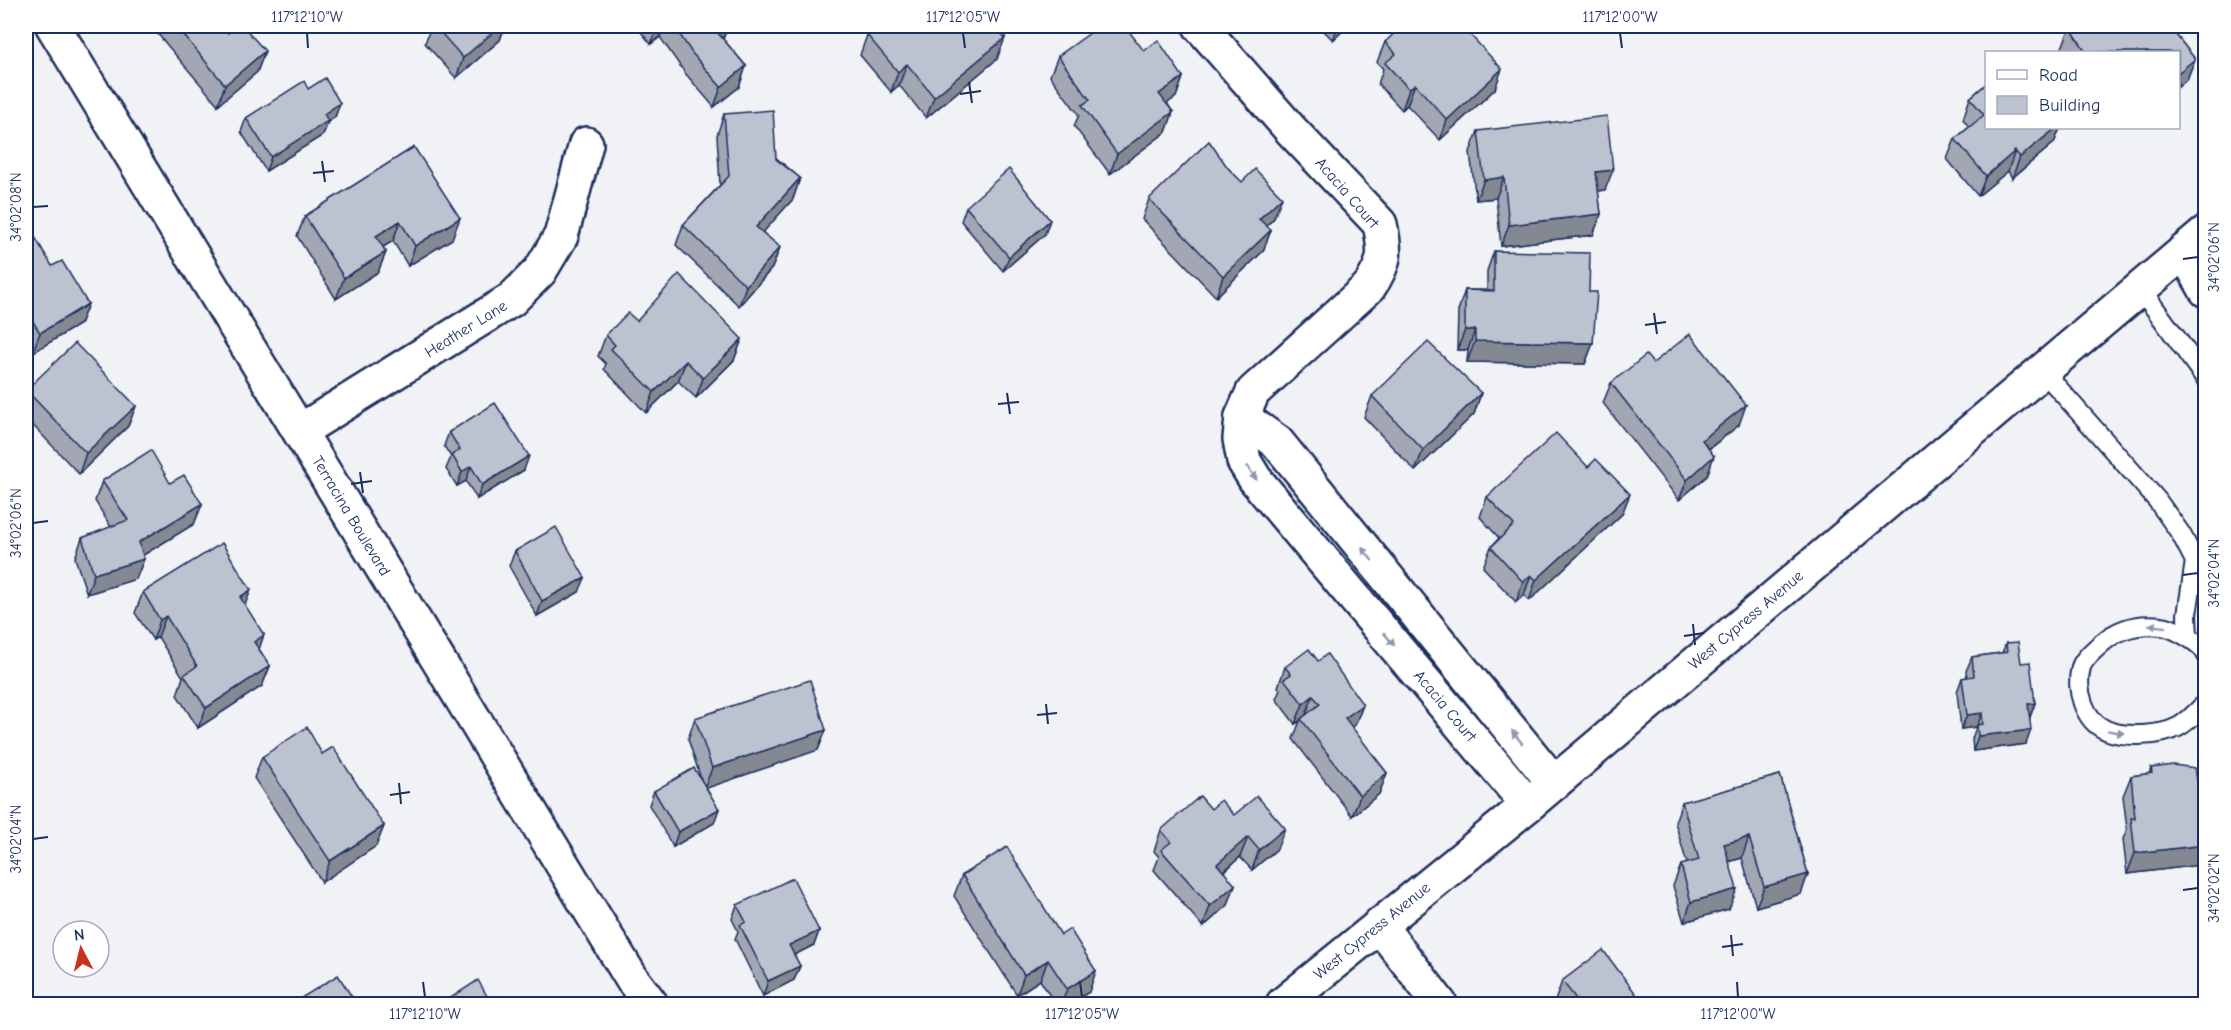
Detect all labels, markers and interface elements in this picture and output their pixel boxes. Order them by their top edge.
text: 117°12'10"W [271,8,343,26]
text: 117°12'05"W [926,8,1000,26]
text: 117°12'00"W [1583,8,1657,26]
legend [1985,51,2180,129]
text: Road [2039,65,2078,86]
text: Building [2039,95,2101,116]
street label: Acacia Court [1311,154,1383,232]
text: 34°02'08"N [7,172,25,242]
text: 34°02'06"N [2205,222,2223,292]
street label: Heather Lane [422,297,510,361]
street label: Terracina Boulevard [308,453,394,579]
one-way arrow [1246,465,1257,481]
text: 34°02'06"N [7,488,25,558]
text: 34°02'04"N [2205,539,2223,607]
one-way arrow [1361,546,1374,562]
street label: West Cypress Avenue [1685,567,1807,673]
one-way arrow [2148,622,2167,631]
one-way arrow [1383,631,1396,647]
street label: Acacia Court [1410,667,1480,746]
one-way arrow [2106,728,2125,737]
one-way arrow [1511,729,1524,745]
text: 34°02'04"N [7,805,25,873]
text: 34°02'02"N [2205,853,2223,923]
street label: West Cypress Avenue [1310,879,1434,983]
north arrow [51,919,111,979]
text: N [73,926,86,945]
text: 117°12'10"W [389,1005,461,1023]
text: 117°12'05"W [1045,1005,1119,1023]
text: 117°12'00"W [1701,1005,1775,1023]

